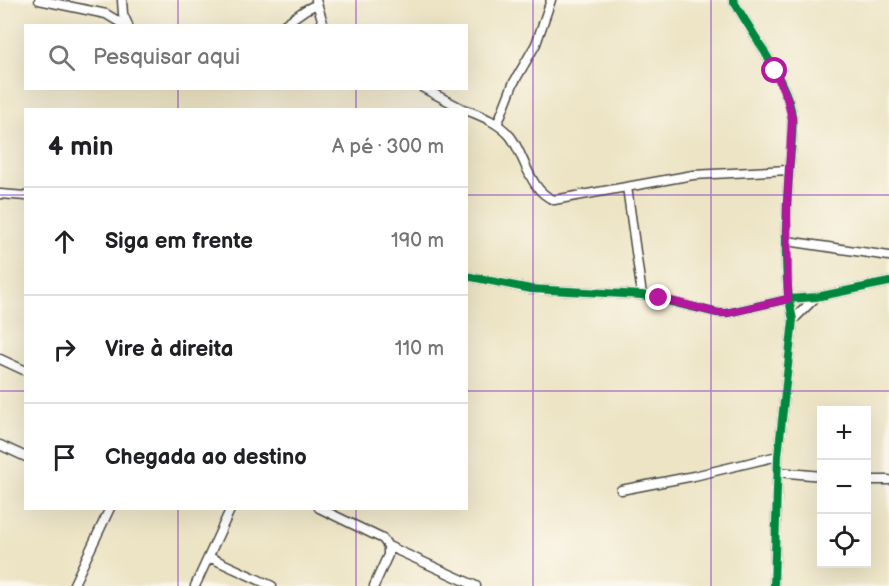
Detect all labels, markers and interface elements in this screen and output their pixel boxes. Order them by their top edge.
search box [24,24,468,90]
icon: search [45,41,78,74]
text: Pesquisar aqui [93,44,240,71]
route start [761,57,787,83]
text: 4 min [48,132,113,163]
text: A pé · 300 m [332,135,444,159]
icon: ahead [48,225,81,258]
text: Siga em frente [105,228,253,255]
text: 190 m [391,229,444,253]
route end [645,284,671,310]
icon: right [48,333,81,366]
text: Vire à direita [105,336,233,363]
text: 110 m [395,337,444,361]
map controls [817,406,871,568]
button: + [817,406,871,460]
icon: arrive [48,441,81,474]
text: Chegada ao destino [105,444,307,471]
button: − [817,460,871,514]
button: locate [817,514,871,568]

